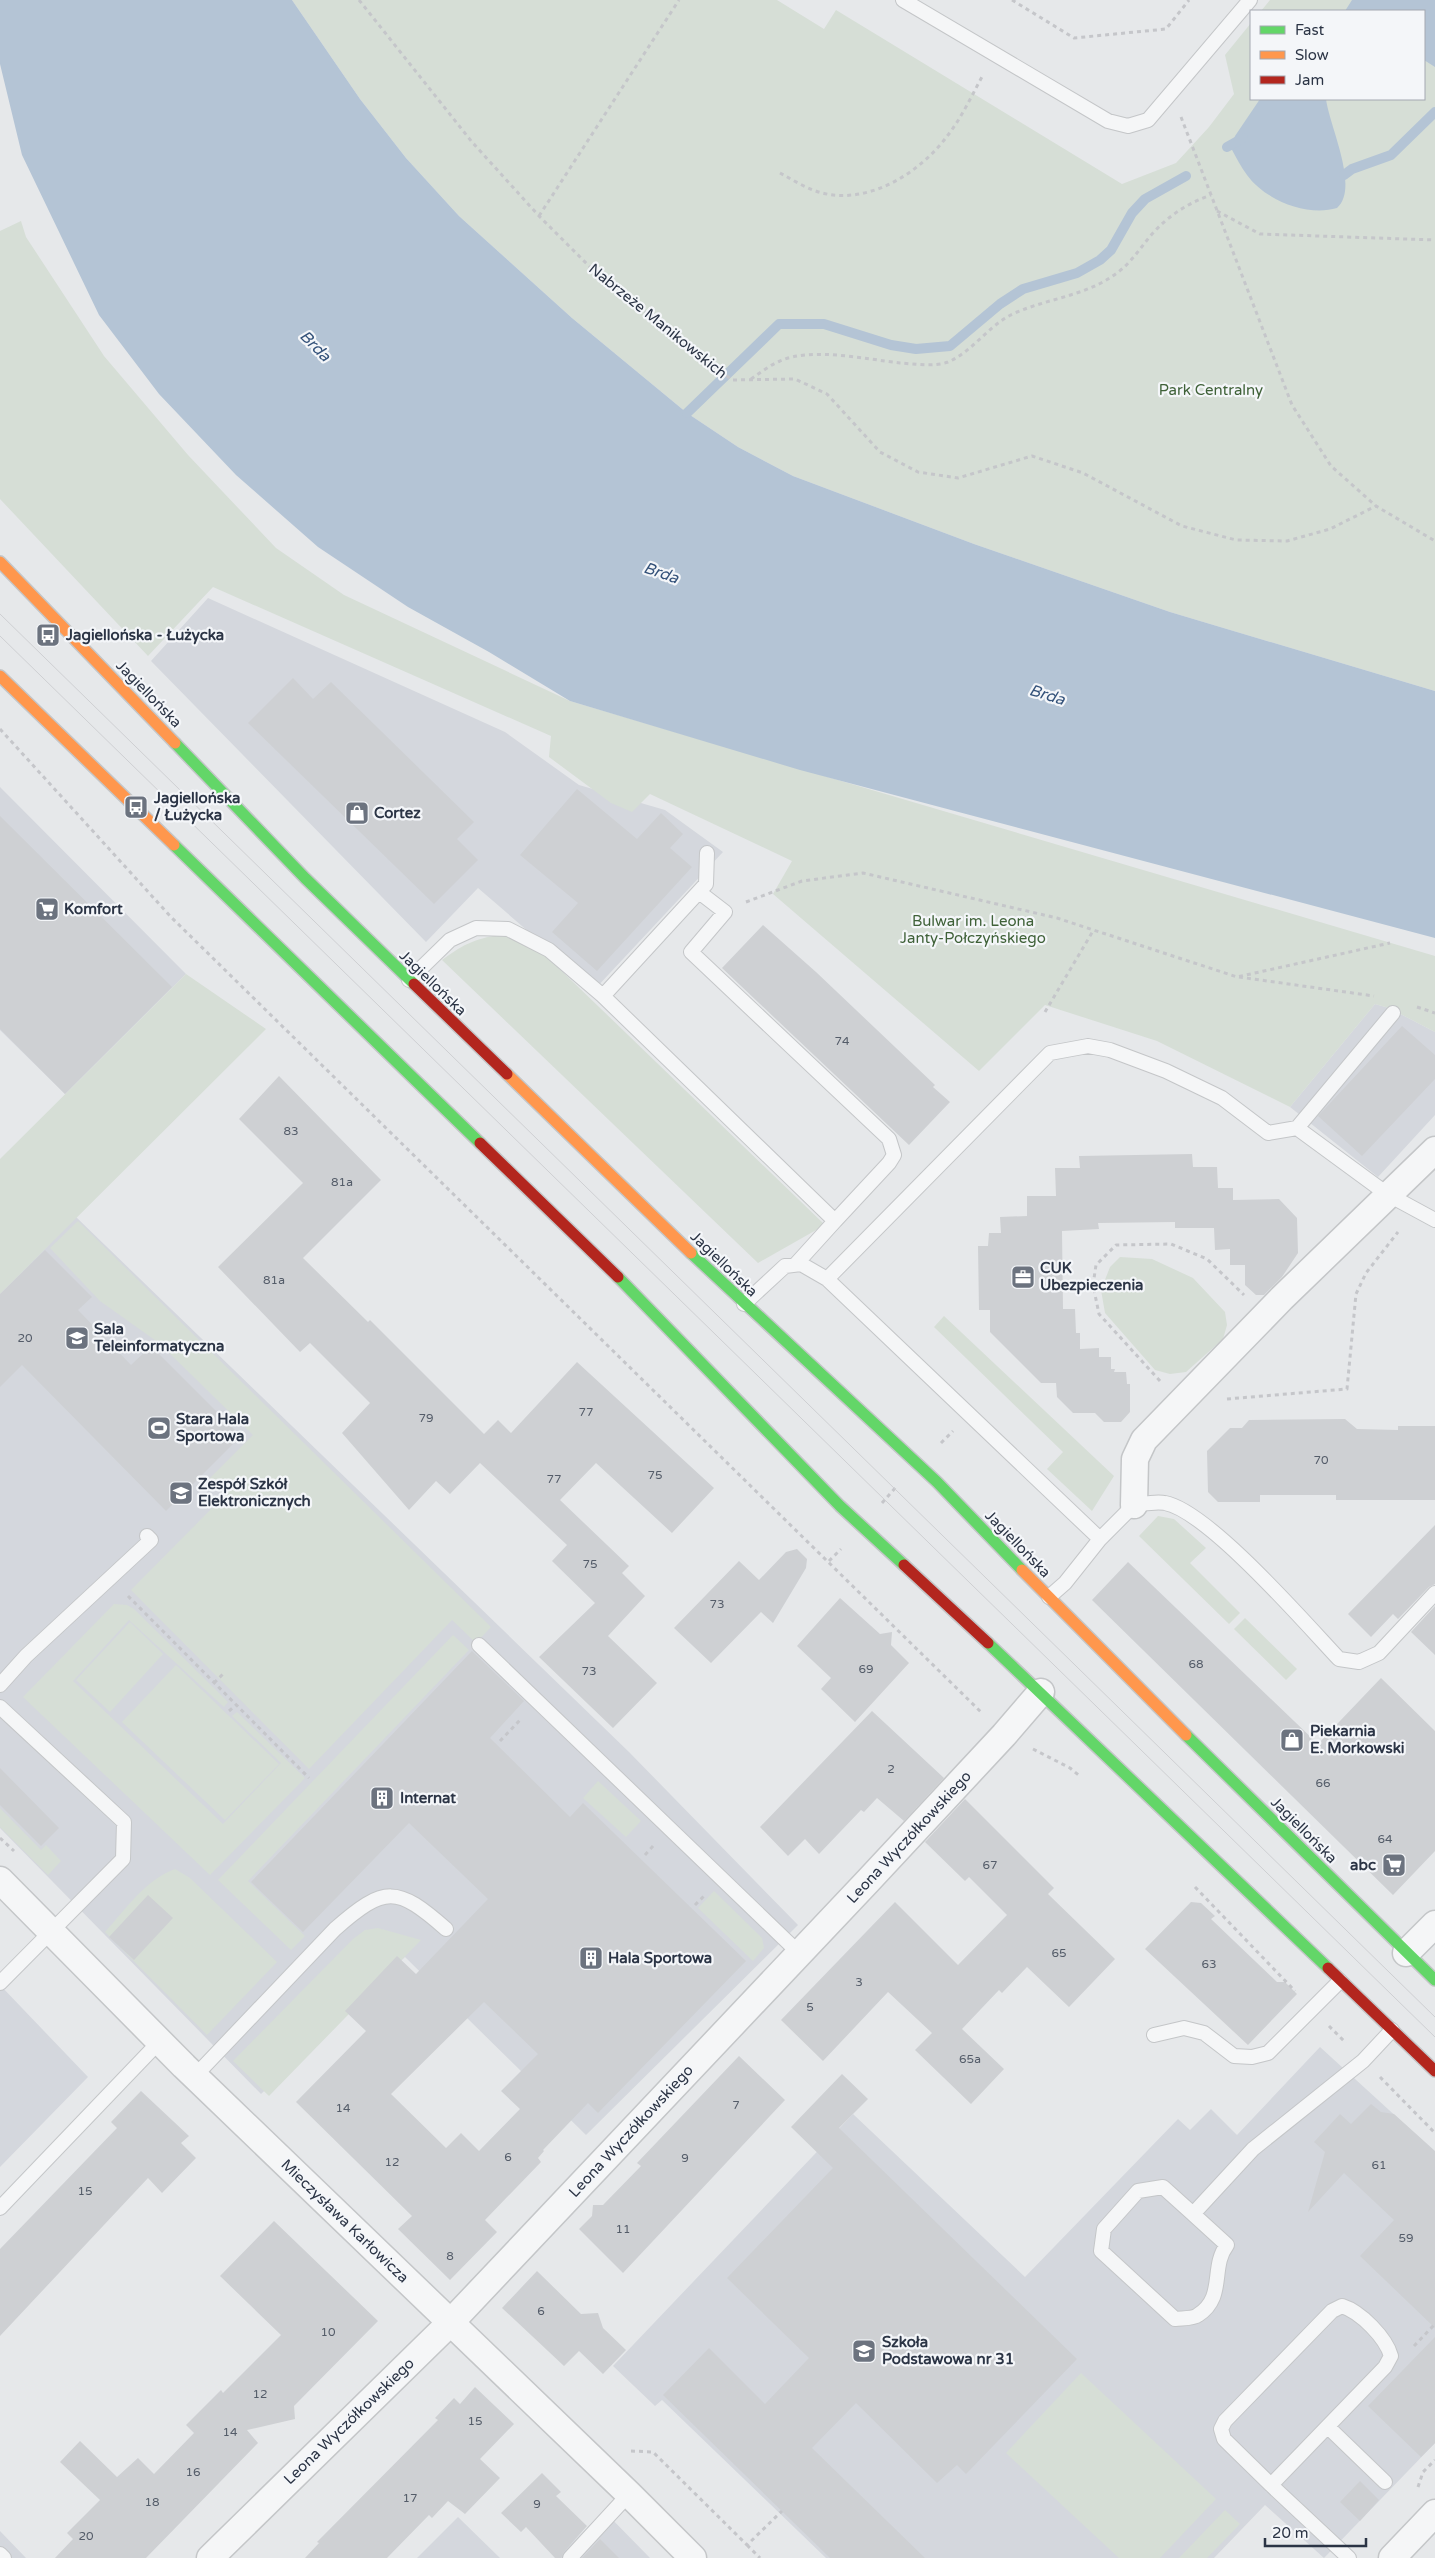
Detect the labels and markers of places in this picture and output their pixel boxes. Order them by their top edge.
bus stop icon: Jagiellońska - Łużycka [35,622,61,648]
place label: Jagiellońska - Łużycka [65,626,224,645]
place label: Jagiellońska / Łużycka [153,789,241,825]
bus stop icon: Jagiellońska / Łużycka [123,794,149,820]
shop icon: Cortez [344,800,370,826]
place label: Cortez [374,804,421,822]
supermarket icon: Komfort [34,896,60,922]
place label: Komfort [64,900,123,918]
place label: CUK Ubezpieczenia [1040,1259,1144,1295]
office icon: CUK Ubezpieczenia [1010,1264,1036,1290]
place label: Sala Teleinformatyczna [93,1320,224,1356]
school or university icon: Sala Teleinformatyczna [64,1325,90,1351]
place label: Stara Hala Sportowa [176,1410,249,1446]
sports icon: Stara Hala Sportowa [146,1415,172,1441]
place label: Zespół Szkół Elektronicznych [198,1475,311,1511]
school or university icon: Zespół Szkół Elektronicznych [168,1480,194,1506]
place label: Piekarnia E. Morkowski [1310,1722,1405,1757]
shop icon: Piekarnia E. Morkowski [1279,1727,1305,1753]
building icon: Internat [369,1785,395,1811]
place label: Internat [400,1789,456,1807]
supermarket icon: abc [1381,1852,1407,1878]
place label: abc [1350,1856,1376,1874]
building icon: Hala Sportowa [578,1945,604,1971]
place label: Hala Sportowa [608,1949,712,1968]
place label: Szkoła Podstawowa nr 31 [882,2333,1014,2368]
school or university icon: Szkoła Podstawowa nr 31 [851,2338,877,2364]

